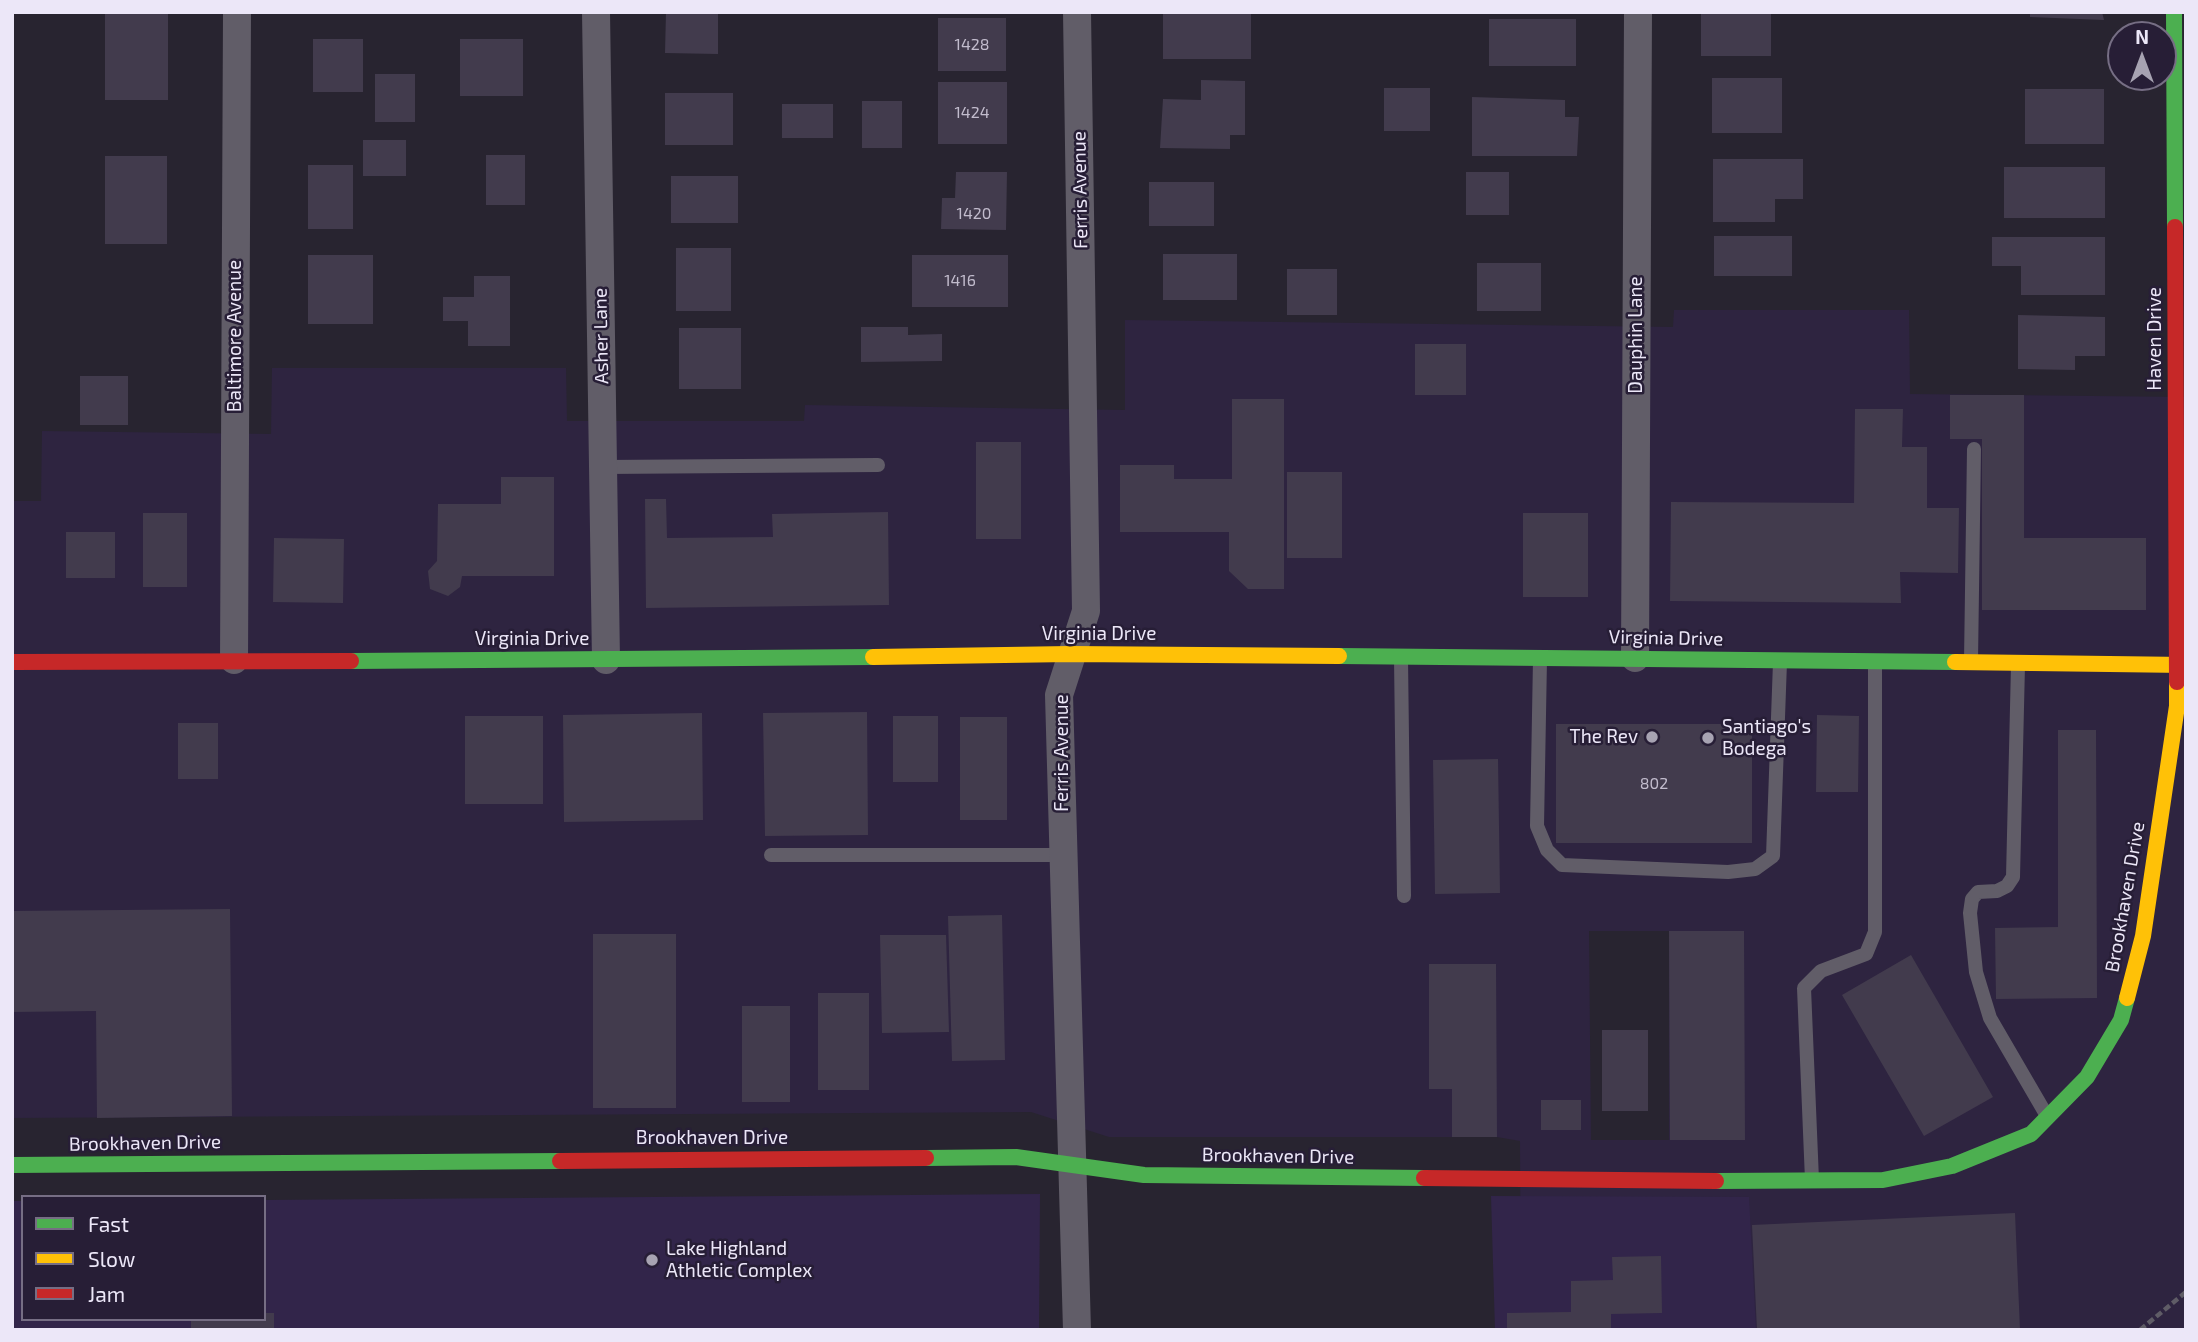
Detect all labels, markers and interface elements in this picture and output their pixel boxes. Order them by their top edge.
north arrow [2107,21,2177,91]
text: N [2135,25,2149,48]
house number: 1428 [955,35,989,55]
house number: 1424 [954,103,990,123]
street label: Ferris Avenue [1068,131,1092,249]
house number: 1420 [957,204,991,224]
street label: Baltimore Avenue [224,260,246,412]
house number: 1416 [944,271,976,291]
street label: Dauphin Lane [1625,276,1647,394]
street label: Haven Drive [2144,287,2166,391]
street label: Asher Lane [589,288,613,384]
street label: Virginia Drive [1042,623,1156,645]
street label: Virginia Drive [1608,626,1724,650]
street label: Virginia Drive [475,628,589,650]
street label: Ferris Avenue [1051,694,1073,812]
place label: Santiago's Bodega [1722,716,1811,760]
place label: The Rev [1570,726,1638,748]
marker: The Rev [1644,729,1660,745]
marker: Santiago's Bodega [1700,730,1716,746]
house number: 802 [1640,774,1668,794]
street label: Brookhaven Drive [2101,820,2149,974]
street label: Brookhaven Drive [636,1127,788,1149]
street label: Brookhaven Drive [69,1130,221,1156]
street label: Brookhaven Drive [1202,1143,1354,1169]
legend [21,1195,266,1321]
text: Fast [88,1211,129,1236]
place label: Lake Highland Athletic Complex [666,1238,812,1282]
text: Slow [88,1246,135,1271]
marker: Lake Highland Athletic Complex [644,1252,660,1268]
text: Jam [88,1281,125,1306]

